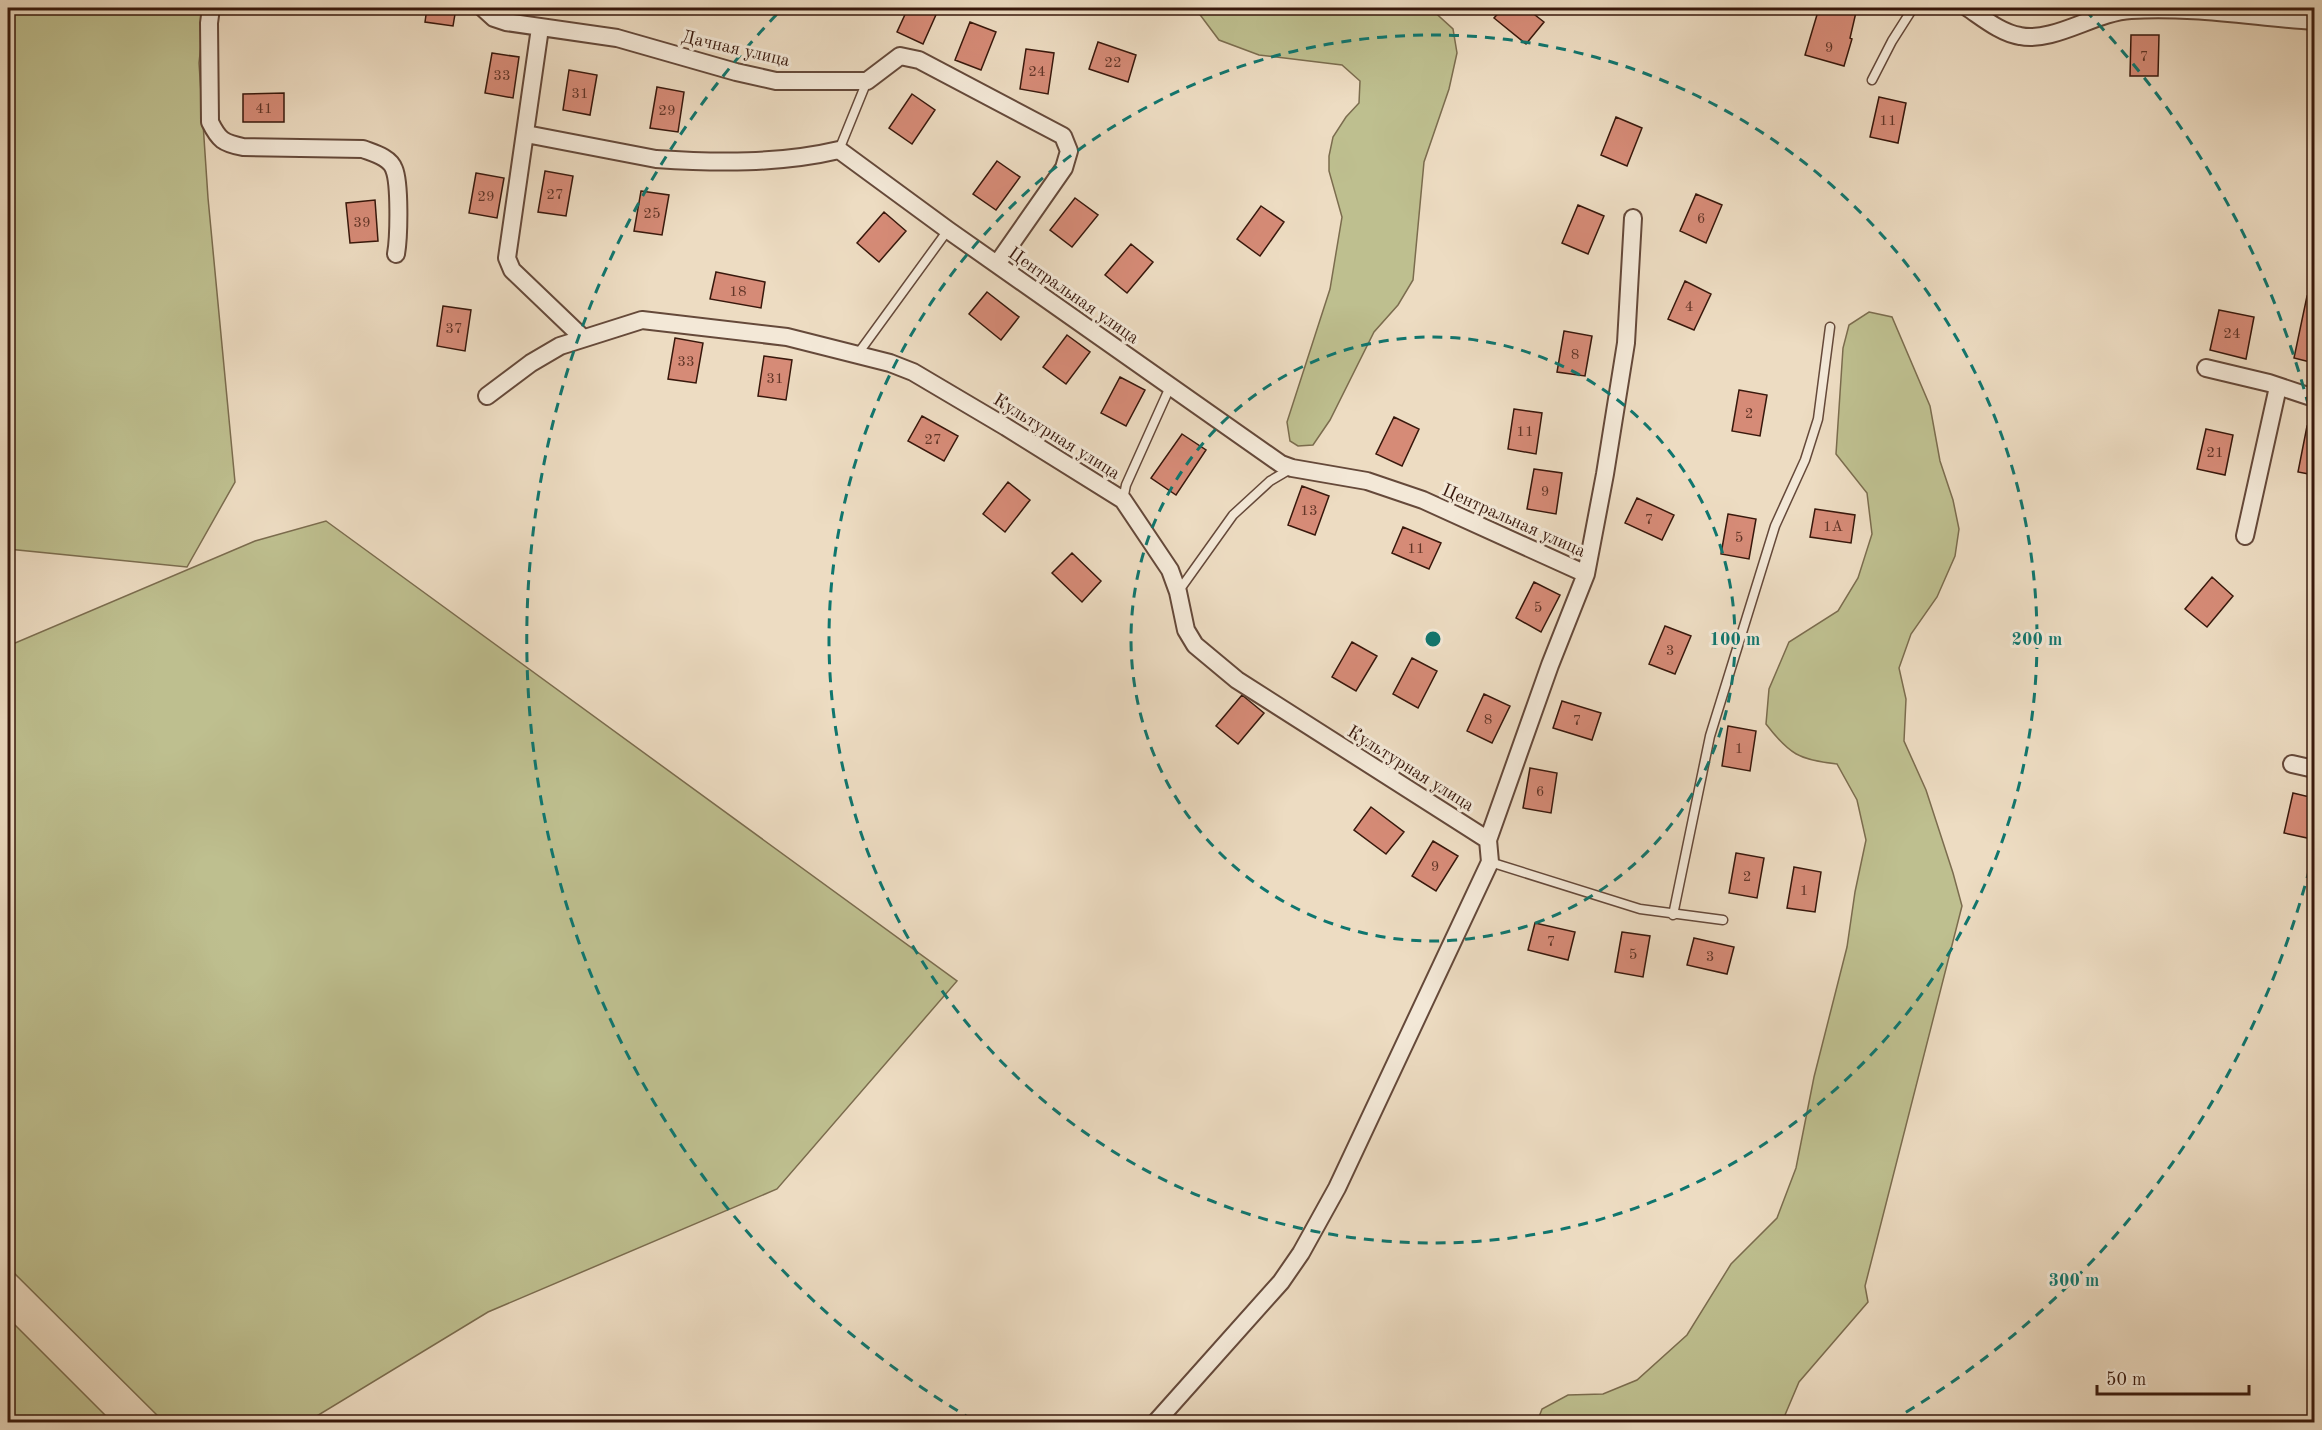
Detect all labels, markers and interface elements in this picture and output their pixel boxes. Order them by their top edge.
street label: Дачная улица [680,28,792,70]
house number: 9 [1825,41,1833,56]
house number: 7 [2140,50,2148,65]
house number: 22 [1104,56,1122,71]
house number: 24 [1028,65,1046,80]
house number: 33 [493,69,511,84]
house number: 31 [571,87,589,102]
house number: 41 [255,102,273,117]
house number: 29 [658,104,676,119]
house number: 11 [1879,114,1897,129]
house number: 27 [546,188,564,203]
house number: 29 [477,190,495,205]
house number: 25 [643,207,661,222]
house number: 6 [1697,212,1705,227]
house number: 39 [353,216,371,231]
street label: Центральная улица [1005,244,1142,348]
house number: 18 [729,285,747,300]
house number: 4 [1685,300,1693,315]
house number: 37 [445,322,463,337]
house number: 24 [2223,327,2241,342]
house number: 8 [1571,348,1579,363]
house number: 33 [677,355,695,370]
house number: 31 [766,372,784,387]
street label: Культурная улица [990,391,1123,483]
house number: 2 [1745,407,1753,422]
house number: 11 [1516,425,1534,440]
house number: 27 [924,433,942,448]
house number: 21 [2206,446,2224,461]
street label: Центральная улица [1439,481,1588,561]
house number: 9 [1541,485,1549,500]
house number: 13 [1300,504,1318,519]
house number: 7 [1645,513,1653,528]
house number: 1А [1823,520,1844,535]
house number: 5 [1735,531,1743,546]
house number: 11 [1407,542,1425,557]
house number: 5 [1534,601,1542,616]
centre of rings [1423,629,1443,649]
text: 100 m [1710,631,1760,649]
text: 200 m [2012,631,2062,649]
house number: 3 [1666,644,1674,659]
house number: 8 [1484,713,1492,728]
house number: 7 [1573,714,1581,729]
street label: Культурная улица [1344,723,1477,815]
house number: 1 [1735,742,1743,757]
house number: 6 [1536,785,1544,800]
house number: 9 [1431,860,1439,875]
house number: 2 [1743,870,1751,885]
house number: 1 [1800,884,1808,899]
house number: 7 [1547,935,1555,950]
house number: 5 [1629,948,1637,963]
house number: 3 [1706,950,1714,965]
text: 300 m [2049,1272,2099,1290]
scale bar [2097,1358,2248,1396]
text: 50 m [2106,1371,2146,1389]

